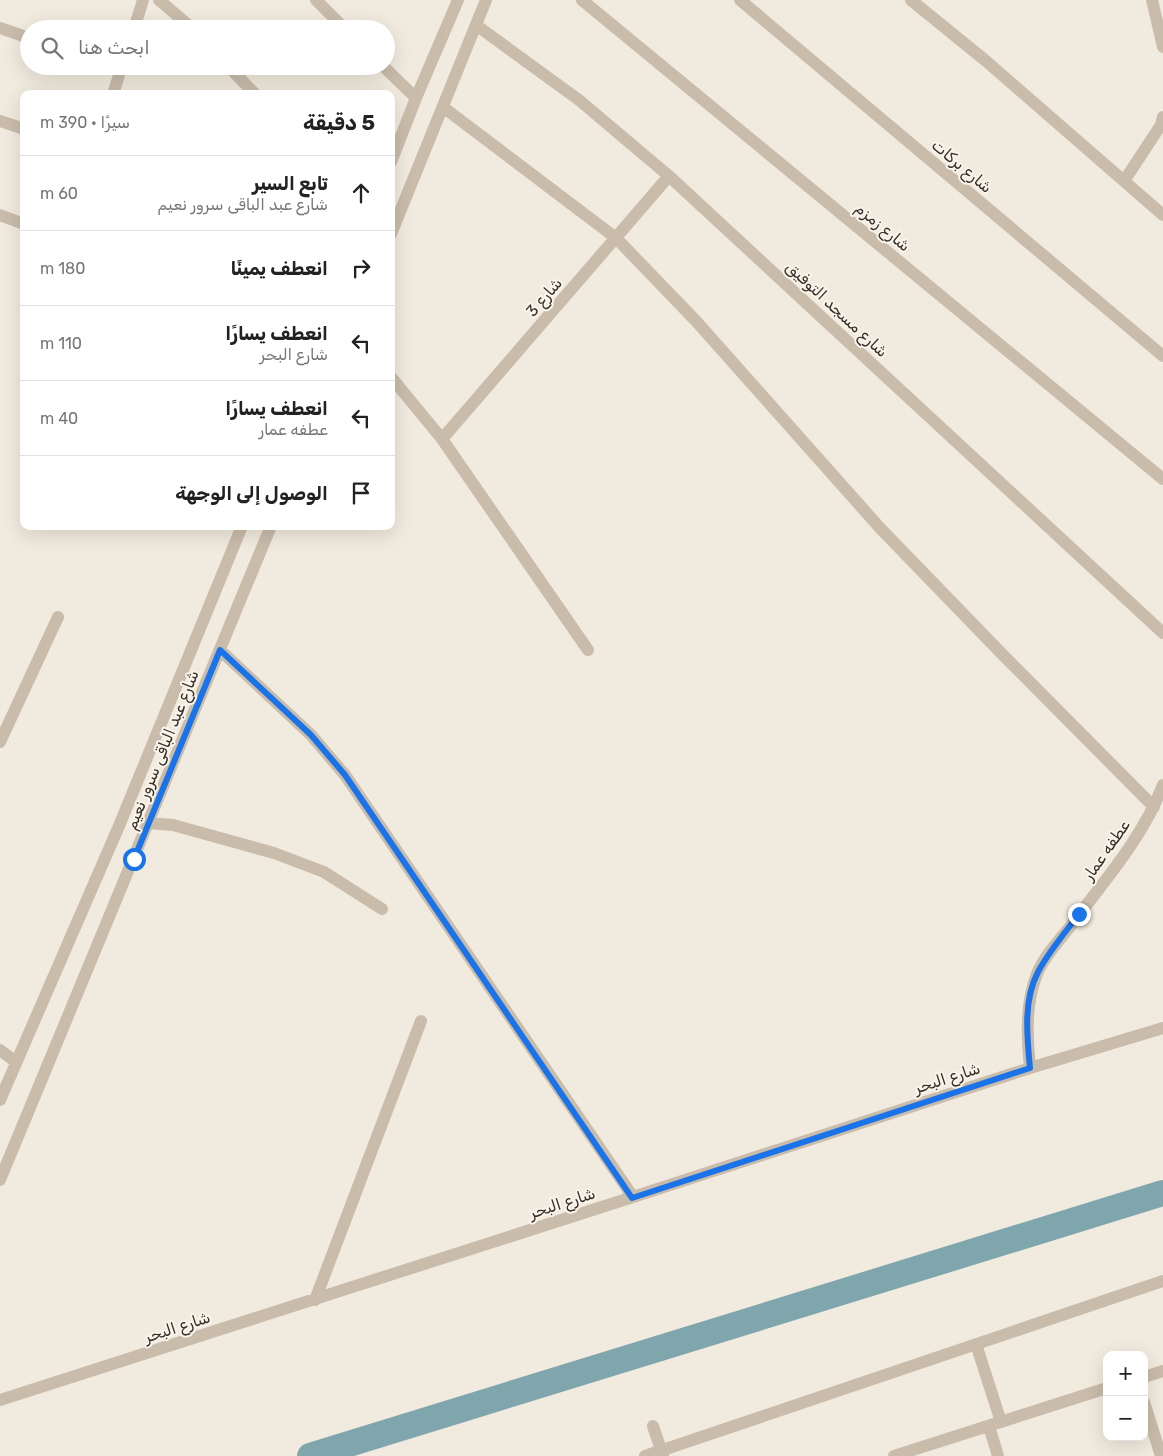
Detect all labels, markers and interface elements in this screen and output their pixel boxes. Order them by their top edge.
search box [20,20,395,75]
icon: search [38,34,66,62]
text: ابحث هنا [78,36,150,59]
text: 5 دقيقة [303,110,375,135]
text: سيرًا · 390 m [40,113,130,132]
street label: شارع بركات [927,135,996,198]
text: تابع السير [252,172,328,195]
icon: ahead [347,179,375,207]
text: 60 m [40,184,78,203]
text: شارع عبد الباقى سرور نعيم [157,195,328,214]
street label: شارع زمزم [850,199,914,257]
icon: right [347,254,375,282]
text: انعطف يمينًا [231,257,328,280]
street label: شارع مسجد التوفيق [781,257,892,363]
text: 180 m [40,259,85,278]
street label: شارع 3 [522,274,568,322]
text: انعطف يسارًا [225,322,328,345]
icon: left [347,329,375,357]
text: 110 m [40,334,82,353]
text: شارع البحر [260,345,328,364]
text: انعطف يسارًا [225,397,328,420]
icon: left [347,404,375,432]
text: 40 m [40,409,78,428]
text: عطفه عمار [259,420,328,439]
icon: arrive [347,479,375,507]
text: الوصول إلى الوجهة [175,482,328,505]
street label: شارع عبد الباقى سرور نعيم [121,667,205,833]
street label: عطفه عمار [1078,816,1135,885]
route start [123,848,146,871]
route end [1068,903,1091,926]
street label: شارع البحر [911,1058,983,1100]
street label: شارع البحر [526,1183,598,1225]
street label: شارع البحر [141,1307,213,1349]
map controls [1103,1351,1148,1441]
button: + [1103,1351,1148,1396]
button: − [1103,1396,1148,1441]

